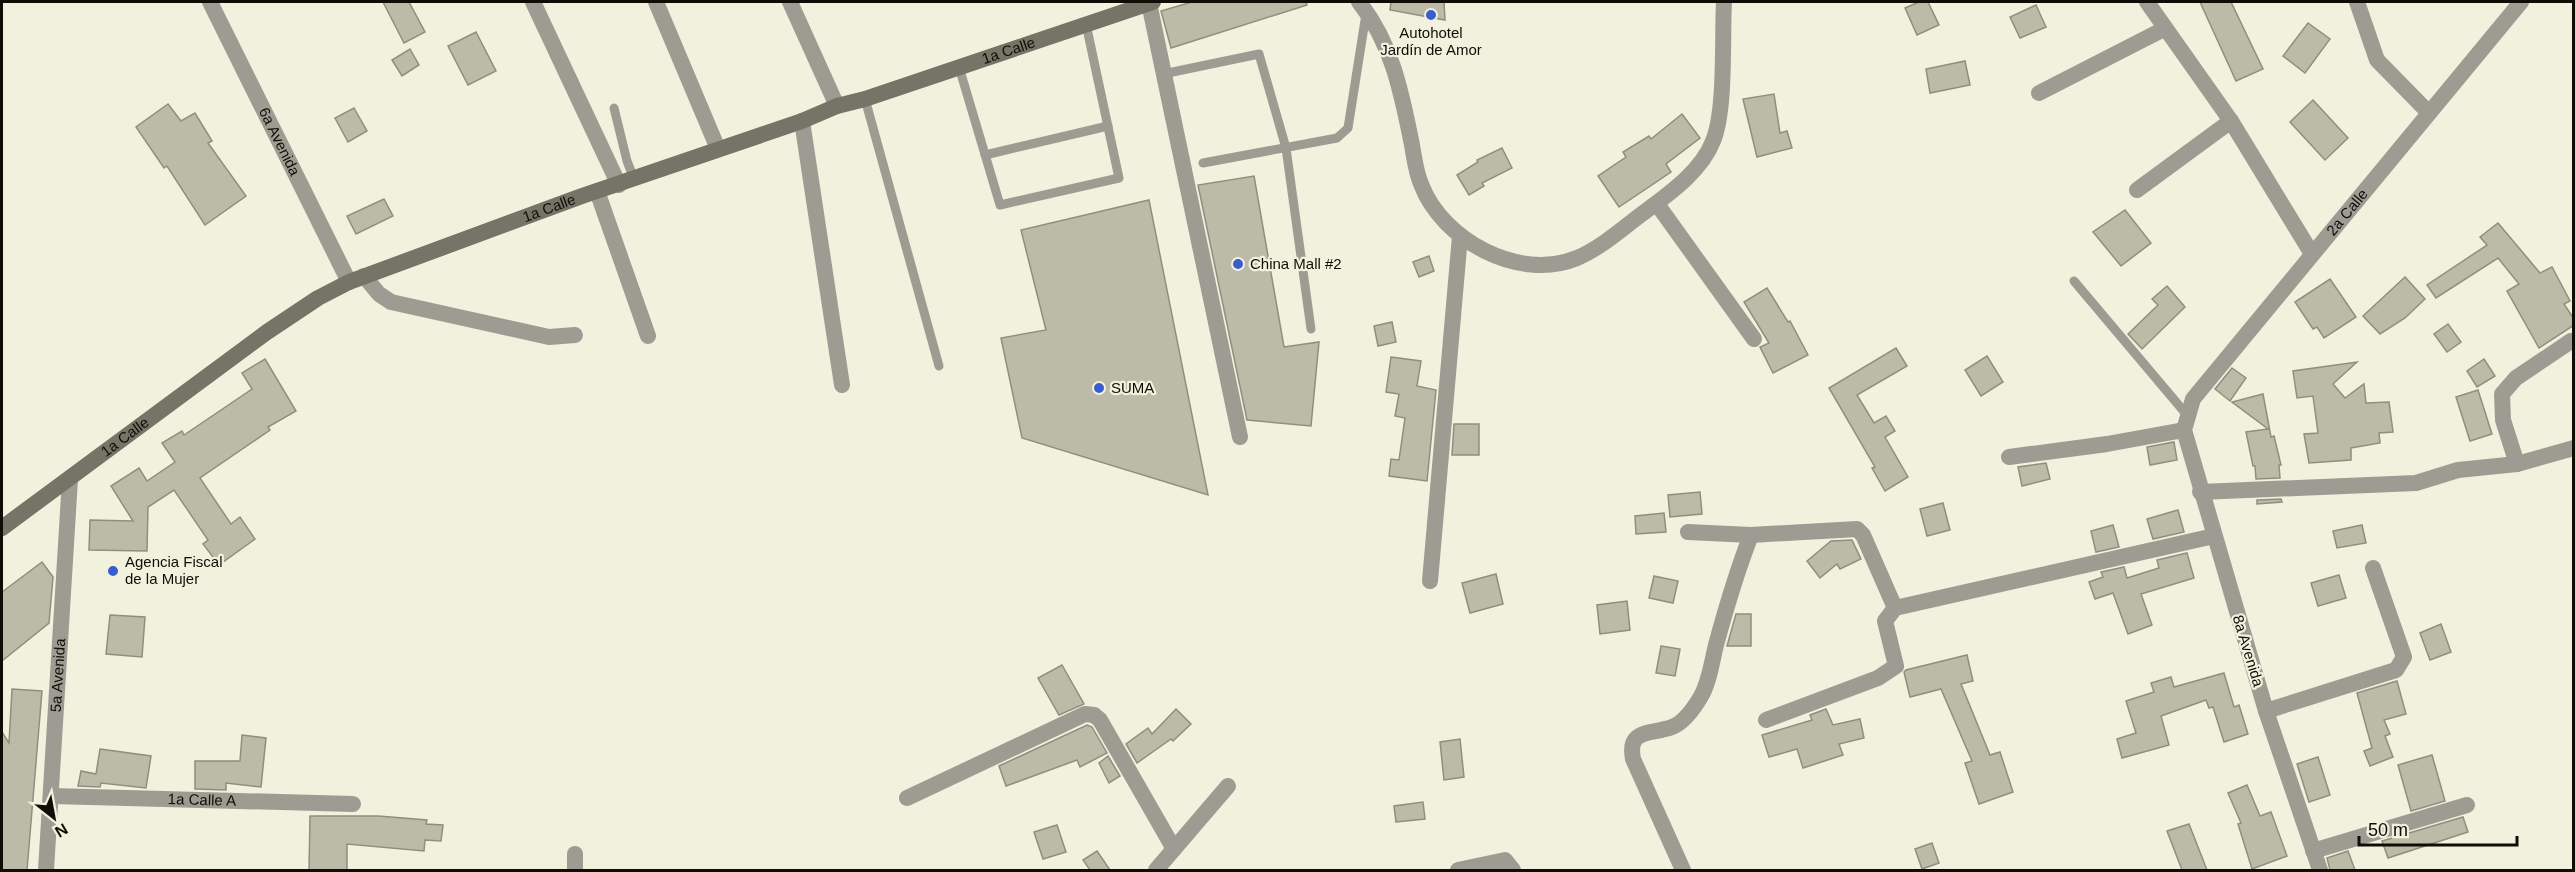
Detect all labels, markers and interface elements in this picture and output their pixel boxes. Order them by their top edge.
marker: Autohotel Jardín de Amor [1424,8,1438,22]
place label: Autohotel Jardín de Amor [1380,24,1482,58]
street label: 1a Calle [980,33,1037,67]
street label: 6a Avenida [256,105,304,179]
street label: 2a Calle [2323,185,2371,239]
street label: 1a Calle [520,190,578,225]
place label: China Mall #2 [1250,255,1342,272]
marker: China Mall #2 [1231,257,1245,271]
place label: SUMA [1111,379,1154,396]
marker: SUMA [1092,381,1106,395]
street label: 1a Calle [98,413,152,460]
place label: Agencia Fiscal de la Mujer [125,553,223,587]
marker: Agencia Fiscal de la Mujer [106,564,120,578]
street label: 8a Avenida [2230,613,2268,689]
street label: 5a Avenida [47,637,68,713]
north arrow [24,788,84,848]
street label: 1a Calle A [168,790,236,809]
scale bar [2359,809,2516,847]
text: N [52,820,71,841]
text: 50 m [2368,820,2408,840]

